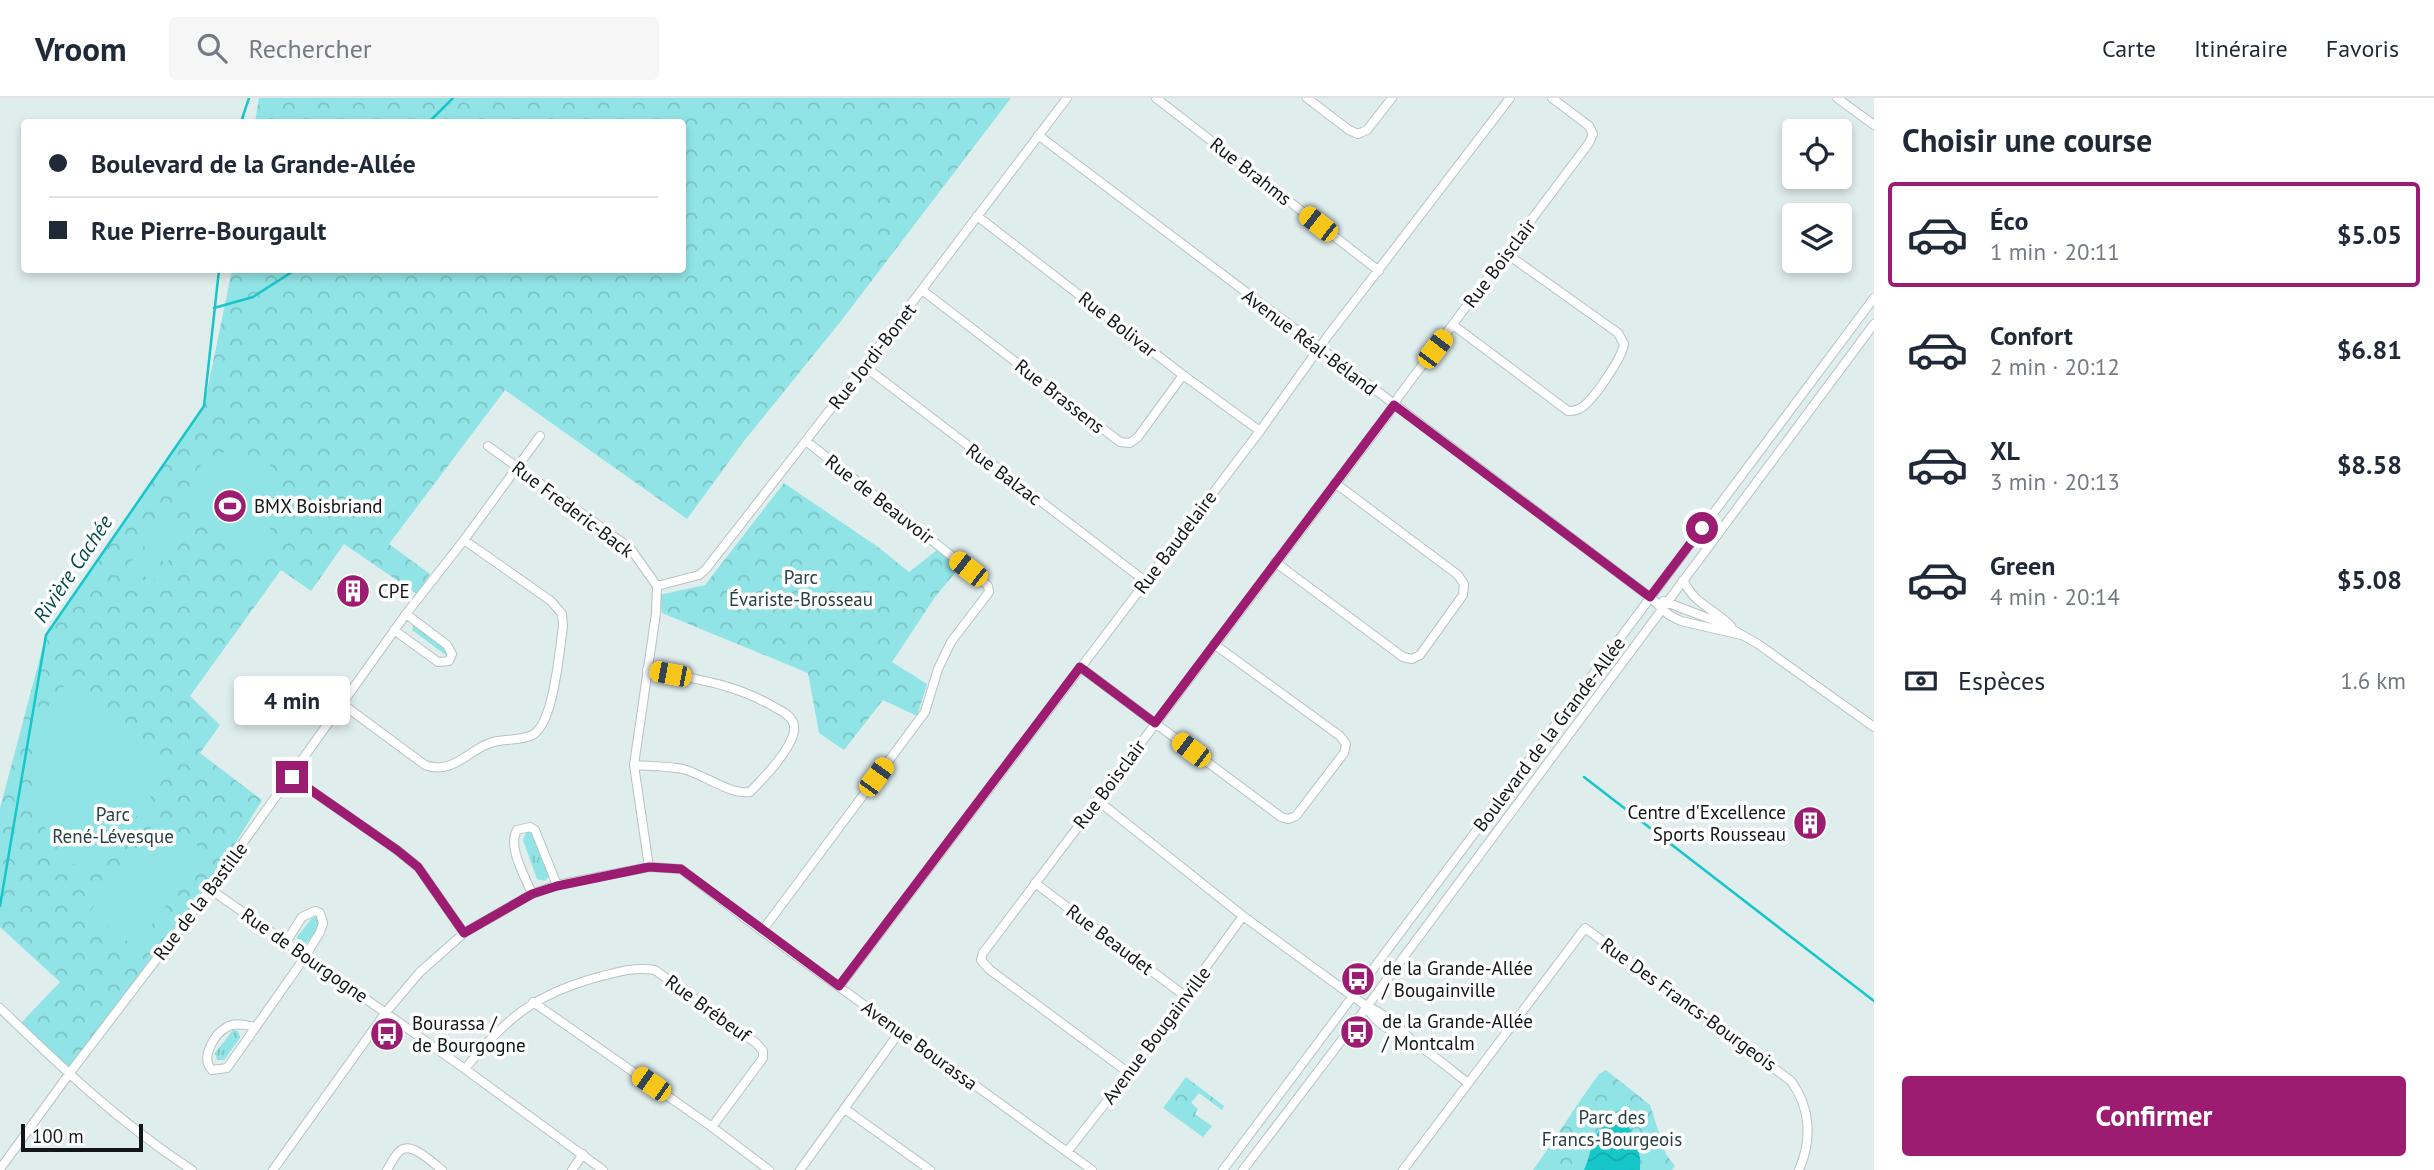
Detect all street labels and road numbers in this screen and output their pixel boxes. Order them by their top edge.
street label: Rue Brahms [1205,132,1297,210]
street label: Rue Boisclair [1458,213,1541,312]
street label: Avenue Réal-Béland [1238,283,1382,401]
street label: Rue Bolivar [1074,286,1162,362]
street label: Rue Jordi-Bonet [823,298,921,414]
street label: Rue Brassens [1010,354,1110,438]
street label: Rue Balzac [961,438,1047,510]
street label: Rue de Beauvoir [821,449,940,549]
street label: Rue Frederic-Back [507,455,639,563]
street label: Rue Baudelaire [1128,486,1222,598]
street label: Boulevard de la Grande-Allée [1468,632,1630,836]
street label: Rue Boisclair [1068,734,1151,833]
street label: Rue de la Bastille [148,837,252,965]
street label: Rue Beaudet [1062,898,1159,980]
street label: Rue de Bourgogne [237,902,373,1008]
street label: Rue Des Francs-Bourgeois [1596,932,1782,1076]
street label: Avenue Bougainville [1096,961,1216,1109]
street label: Rue Brébeuf [661,969,756,1047]
street label: Avenue Bourassa [857,995,983,1095]

